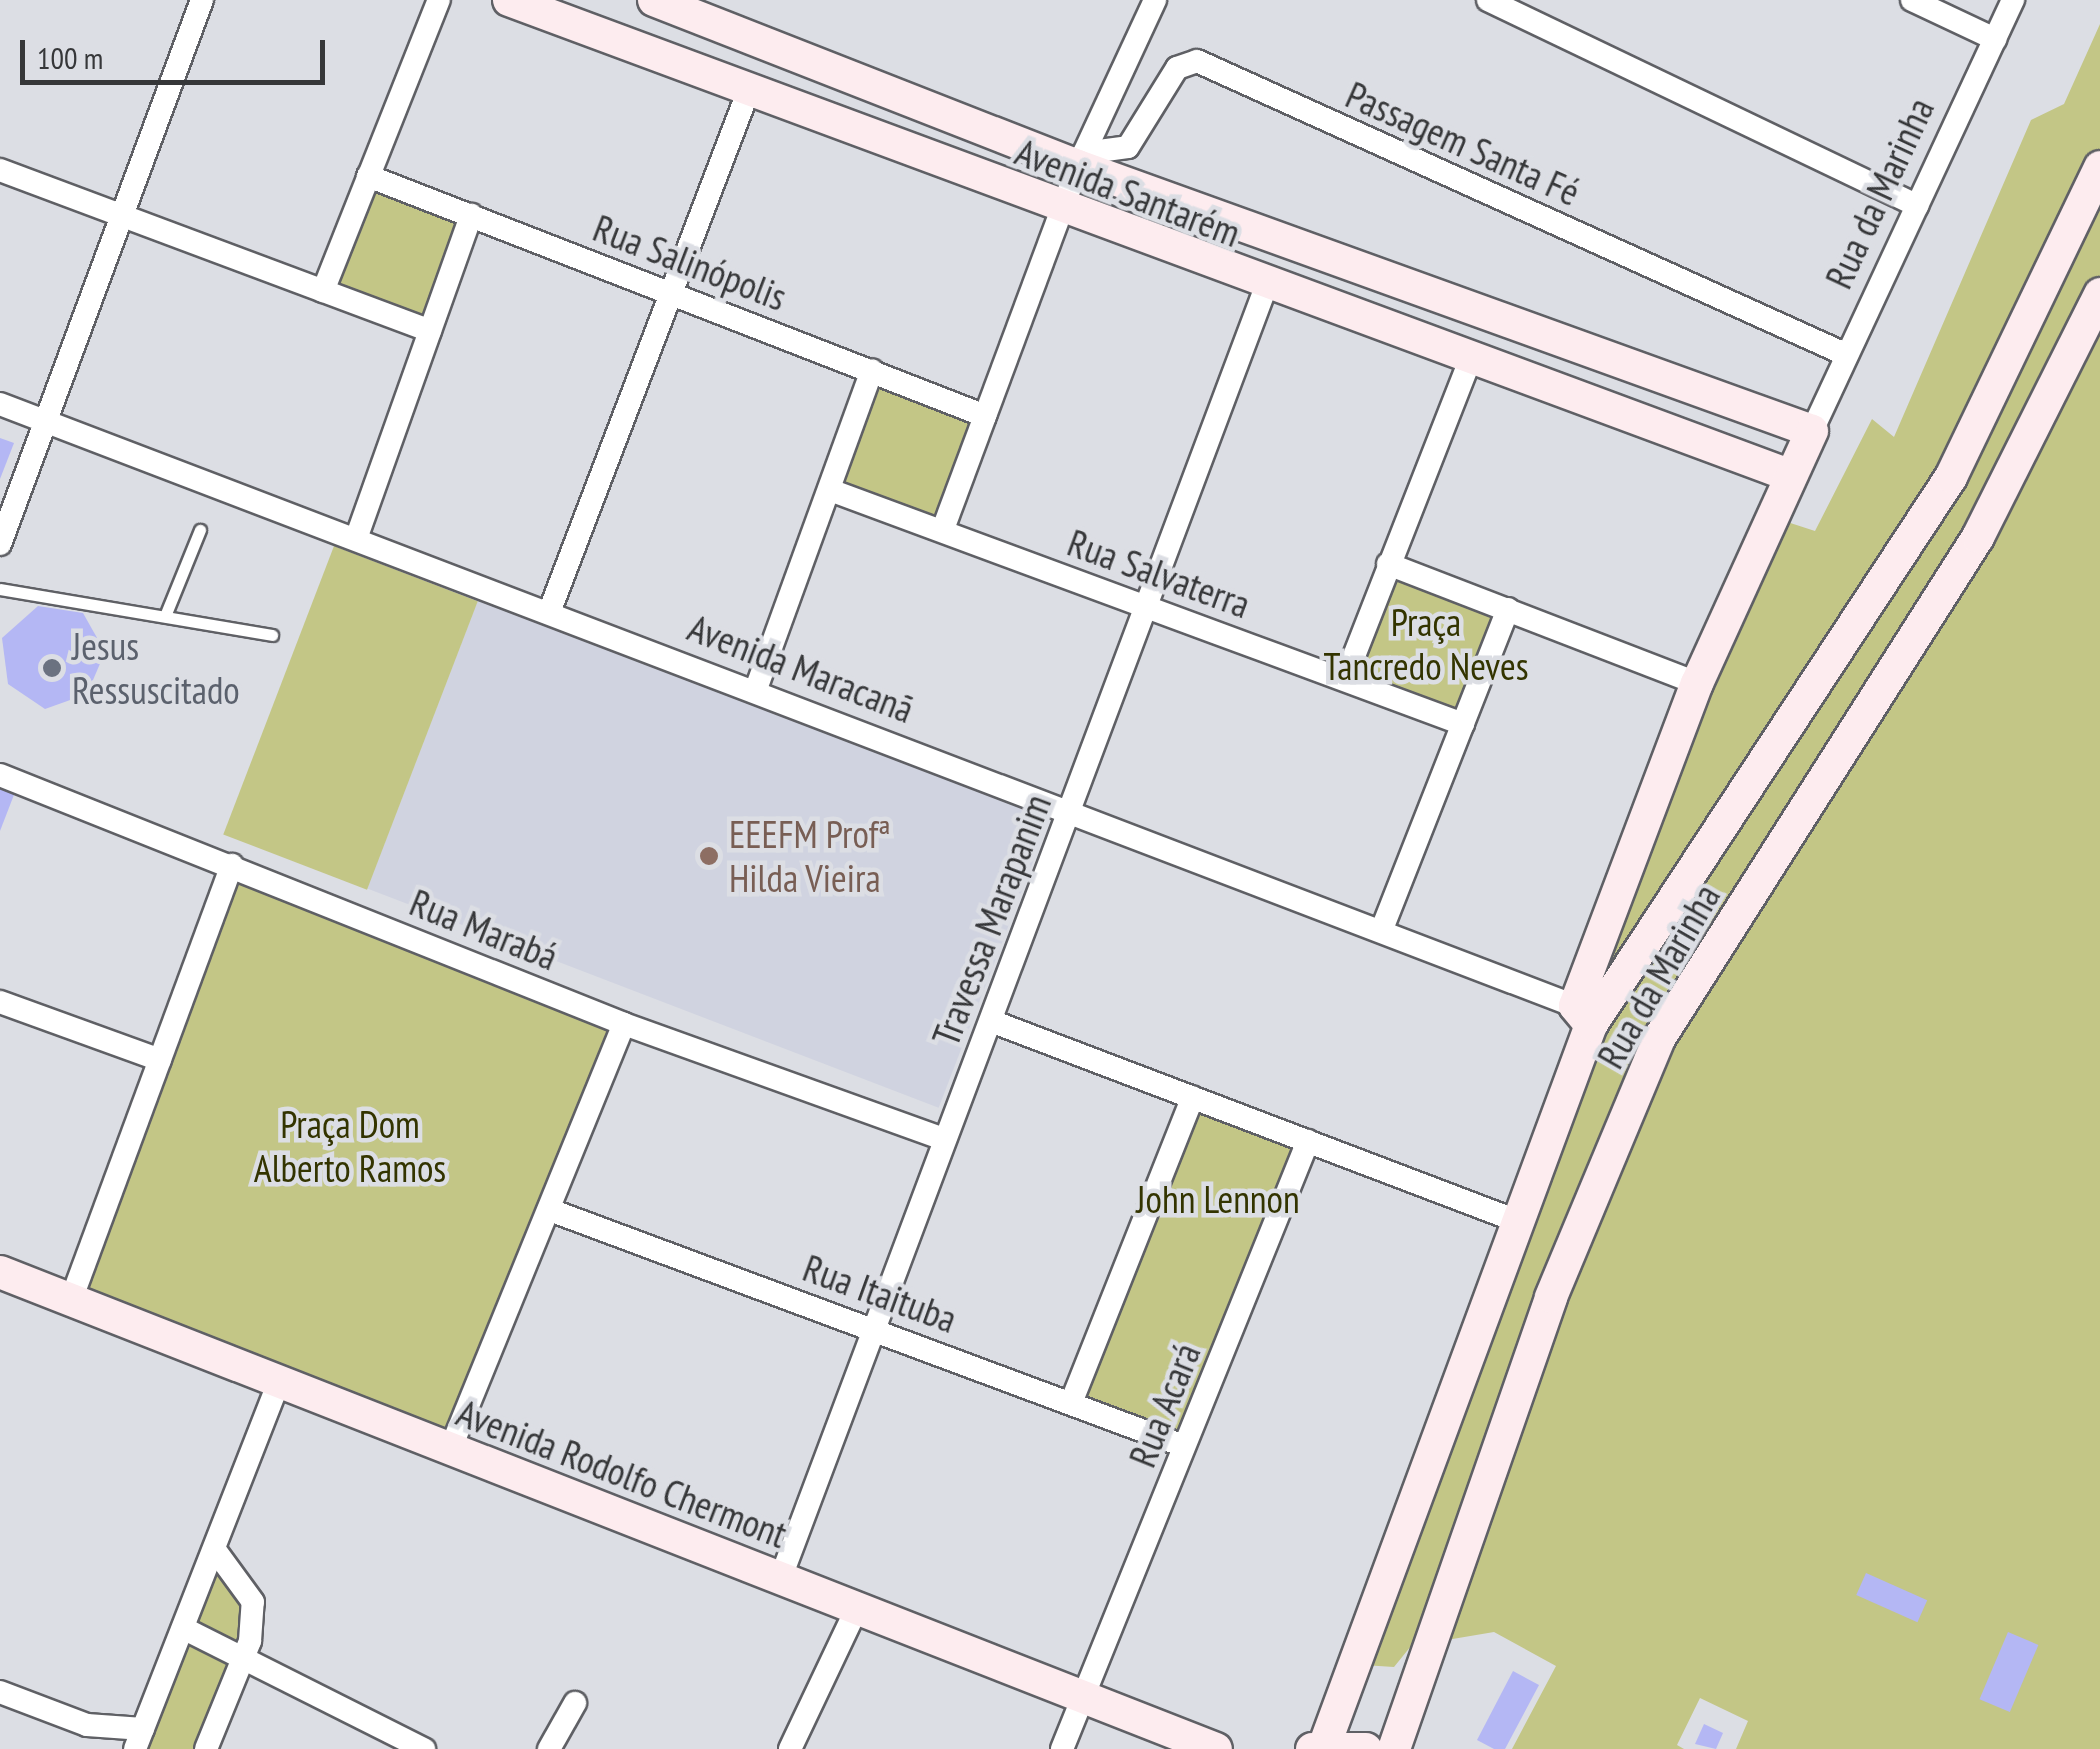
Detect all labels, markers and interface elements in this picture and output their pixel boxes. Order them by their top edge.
scale bar [25,20,330,82]
text: 100 m [37,38,103,77]
street label: Passagem Santa Fé [1339,71,1587,215]
street label: Rua da Marinha [1815,91,1943,295]
street label: Avenida Santarém [1009,128,1247,256]
street label: Rua Salinópolis [587,204,793,320]
street label: Rua Salvaterra [1062,519,1256,627]
park label: Praça Tancredo Neves [1324,599,1528,688]
street label: Avenida Maracanã [682,604,920,732]
place label: Jesus Ressuscitado [72,623,240,712]
marker: Jesus Ressuscitado [41,657,63,679]
street label: Travessa Marapanim [922,788,1060,1052]
place label: EEEFM Profª Hilda Vieira [729,811,890,901]
marker: EEEFM Profª Hilda Vieira [698,845,720,867]
street label: Rua da Marinha [1587,876,1729,1076]
street label: Rua Marabá [404,879,564,979]
park label: Praça Dom Alberto Ramos [254,1101,446,1190]
park label: John Lennon [1136,1176,1300,1222]
street label: Rua Itaituba [797,1244,963,1342]
street label: Rua Acará [1119,1336,1209,1474]
street label: Avenida Rodolfo Chermont [451,1389,793,1557]

